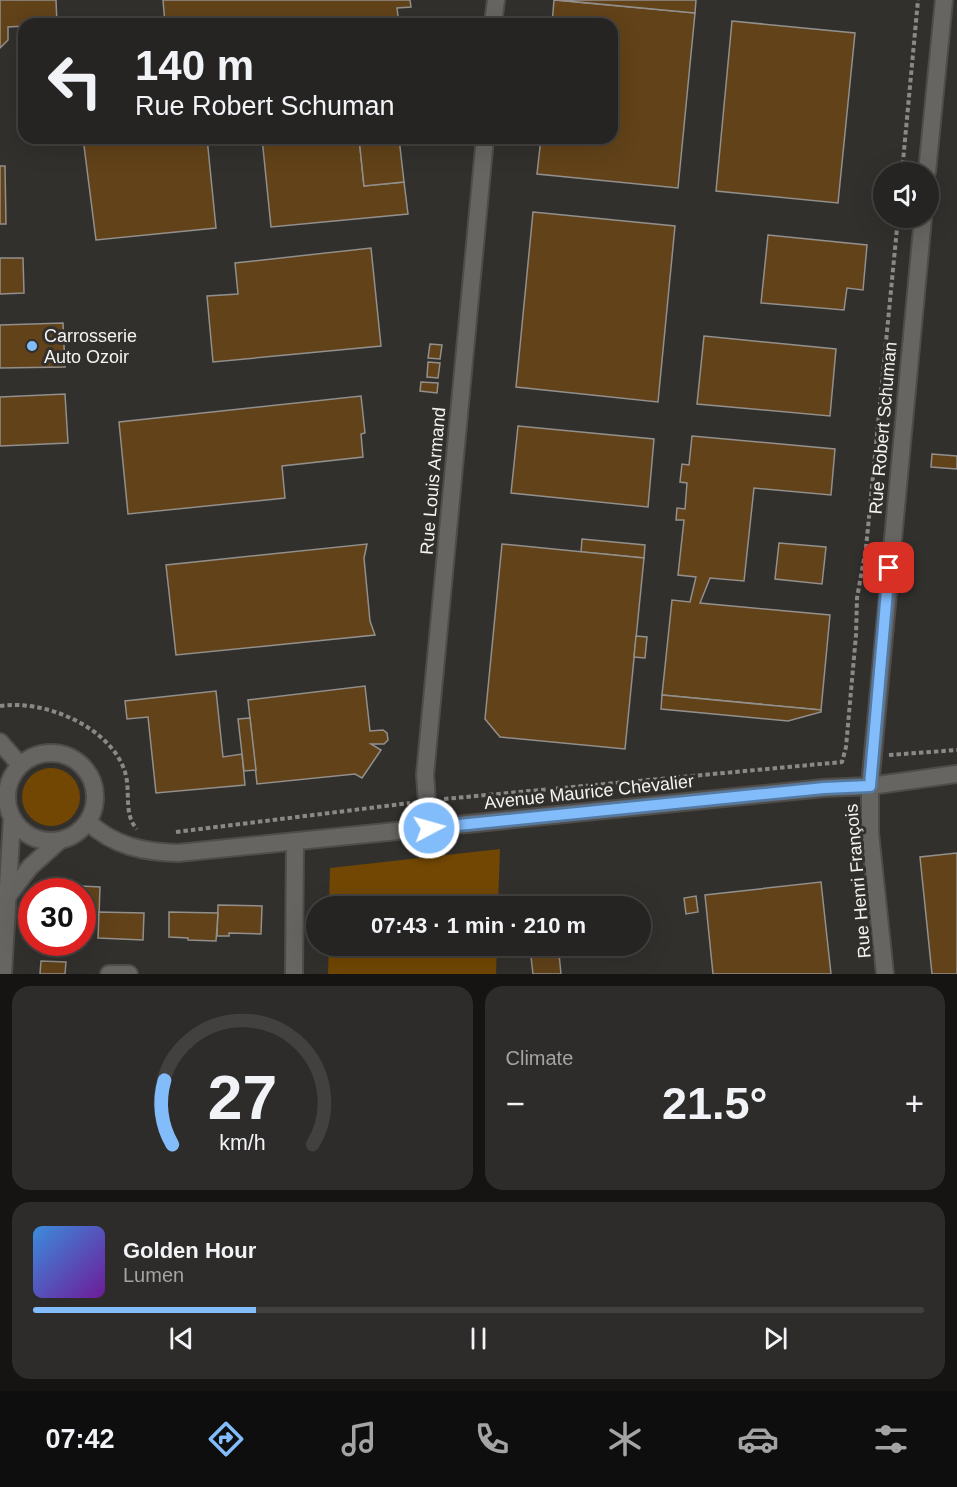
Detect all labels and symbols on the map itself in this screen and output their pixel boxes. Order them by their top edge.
place label: Carrosserie Auto Ozoir [44,326,137,367]
marker: Carrosserie Auto Ozoir [25,339,39,353]
street label: Rue Robert Schuman [865,341,901,515]
street label: Rue Louis Armand [417,406,449,556]
pin [863,542,914,593]
street label: Avenue Maurice Chevalier [483,771,695,813]
position arrow [397,796,461,860]
street label: Rue Henri François [841,803,875,959]
speed limit sign: 30 [18,878,96,956]

